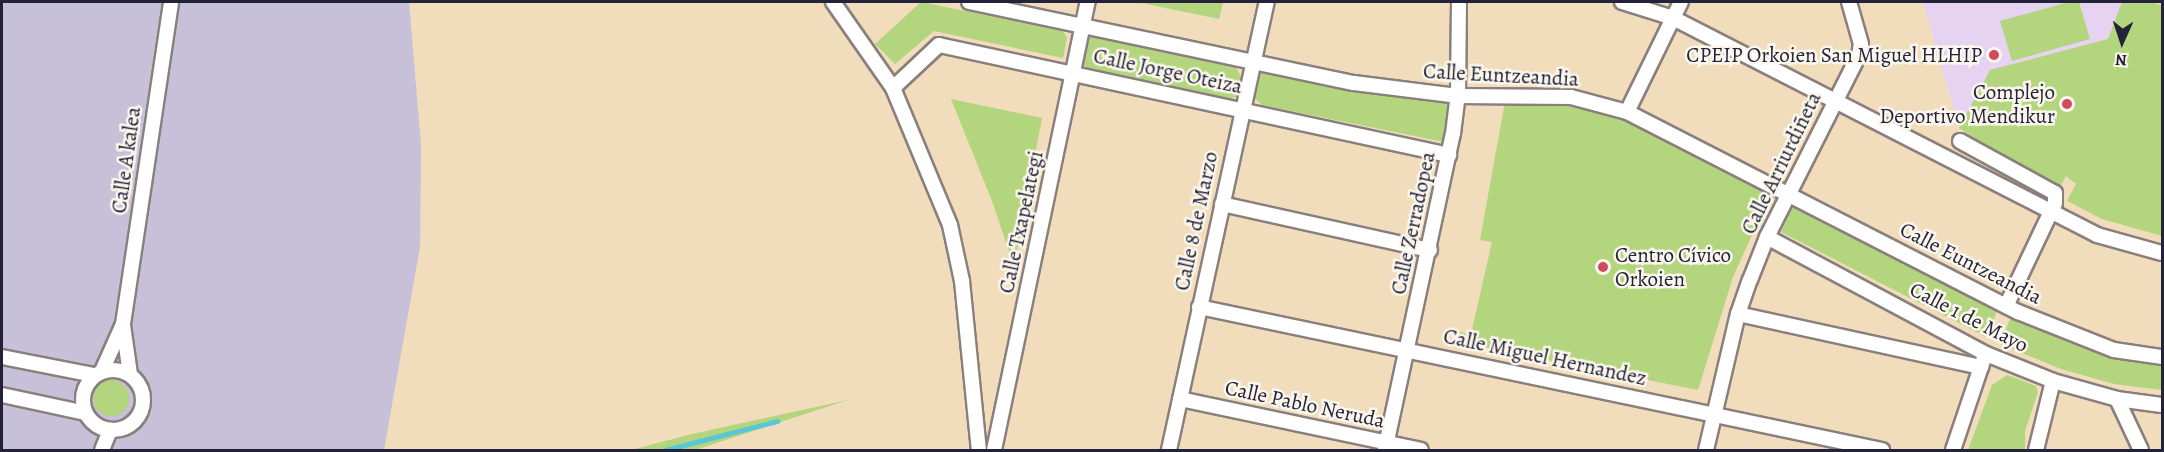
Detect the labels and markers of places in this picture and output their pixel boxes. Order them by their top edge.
place label: CPEIP Orkoien San Miguel HLHIP [1686,42,1982,68]
marker: CPEIP Orkoien San Miguel HLHIP [1987,48,2001,62]
place label: Complejo Deportivo Mendikur [1879,79,2055,129]
marker: Complejo Deportivo Mendikur [2060,97,2074,111]
place label: Centro Cívico Orkoien [1615,242,1731,292]
marker: Centro Cívico Orkoien [1596,260,1610,274]

